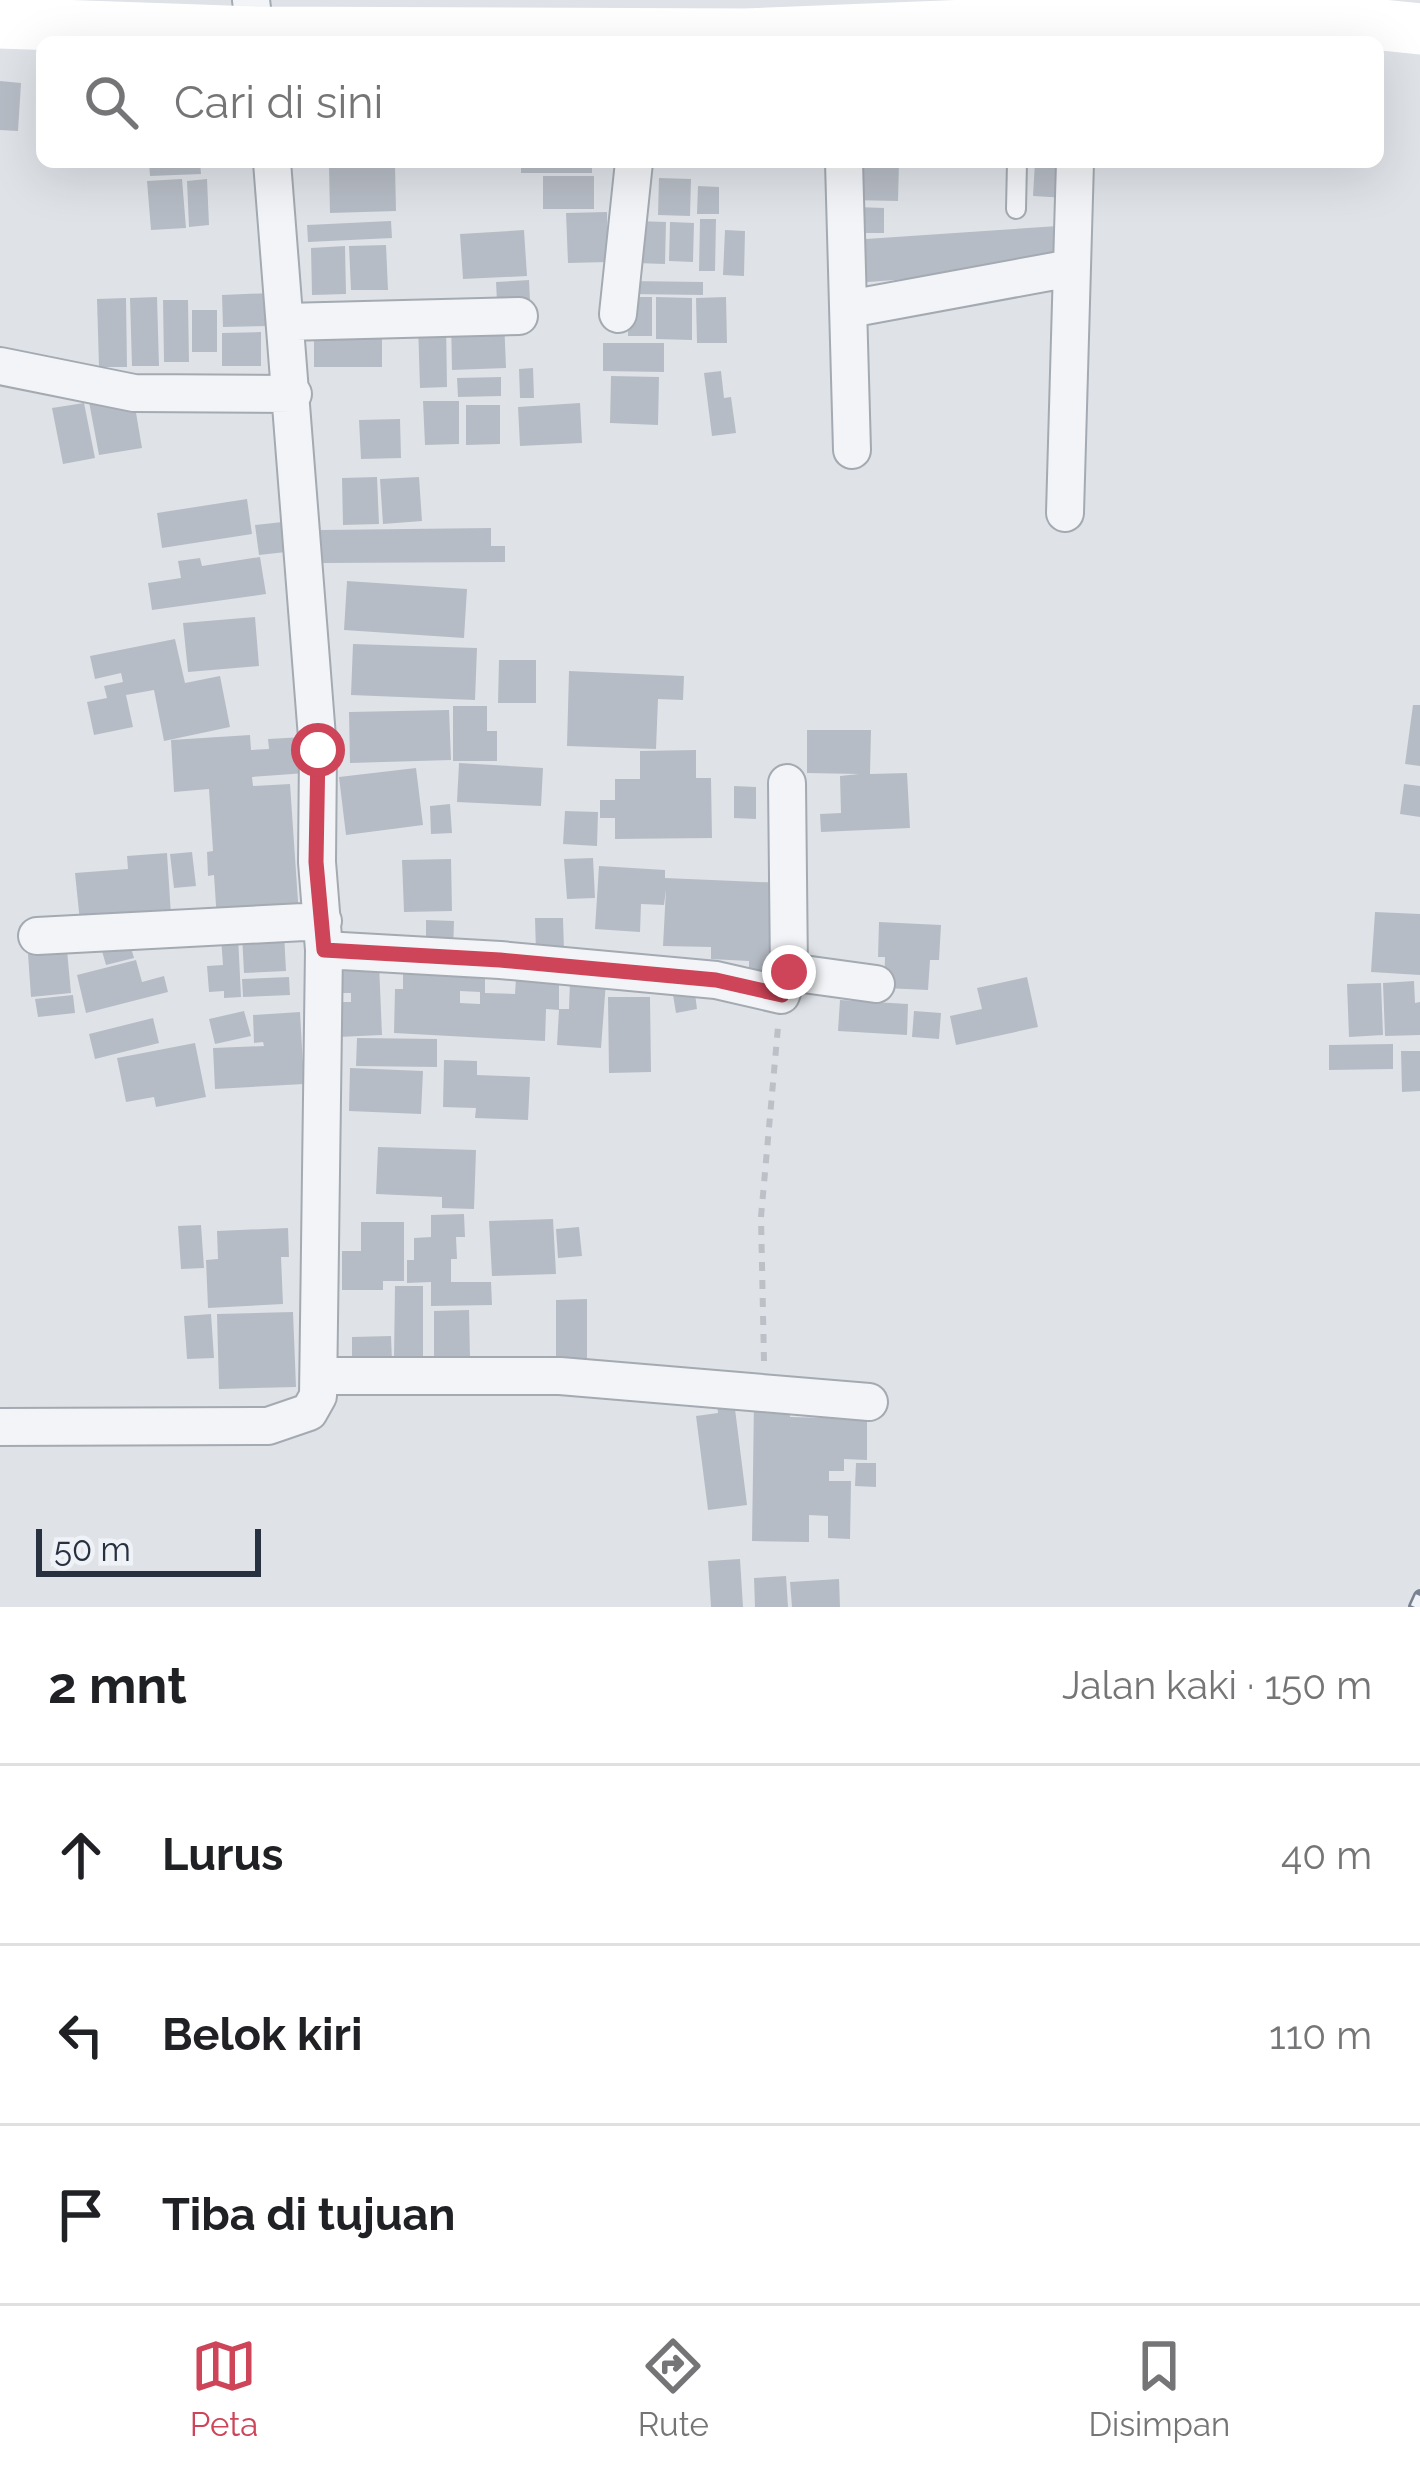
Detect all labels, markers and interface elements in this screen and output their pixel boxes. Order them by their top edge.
search box [36,36,1384,168]
icon: search [78,69,144,135]
text: Cari di sini [174,76,383,129]
route start [291,723,345,777]
route end [762,945,816,999]
scale bar [36,1523,261,1576]
text: 50 m [54,1530,131,1569]
text: 2 mnt [48,1655,187,1715]
text: Jalan kaki · 150 m [1062,1662,1372,1708]
icon: ahead [48,1822,114,1888]
text: Lurus [162,1828,284,1881]
text: 40 m [1281,1832,1372,1878]
icon: left [48,2002,114,2068]
text: Belok kiri [162,2008,362,2061]
text: 110 m [1269,2012,1372,2058]
icon: arrive [48,2182,114,2248]
text: Tiba di tujuan [162,2188,455,2241]
tab: Peta [190,2333,258,2444]
tab: Rute [638,2333,709,2444]
tab: Disimpan [1088,2333,1230,2444]

